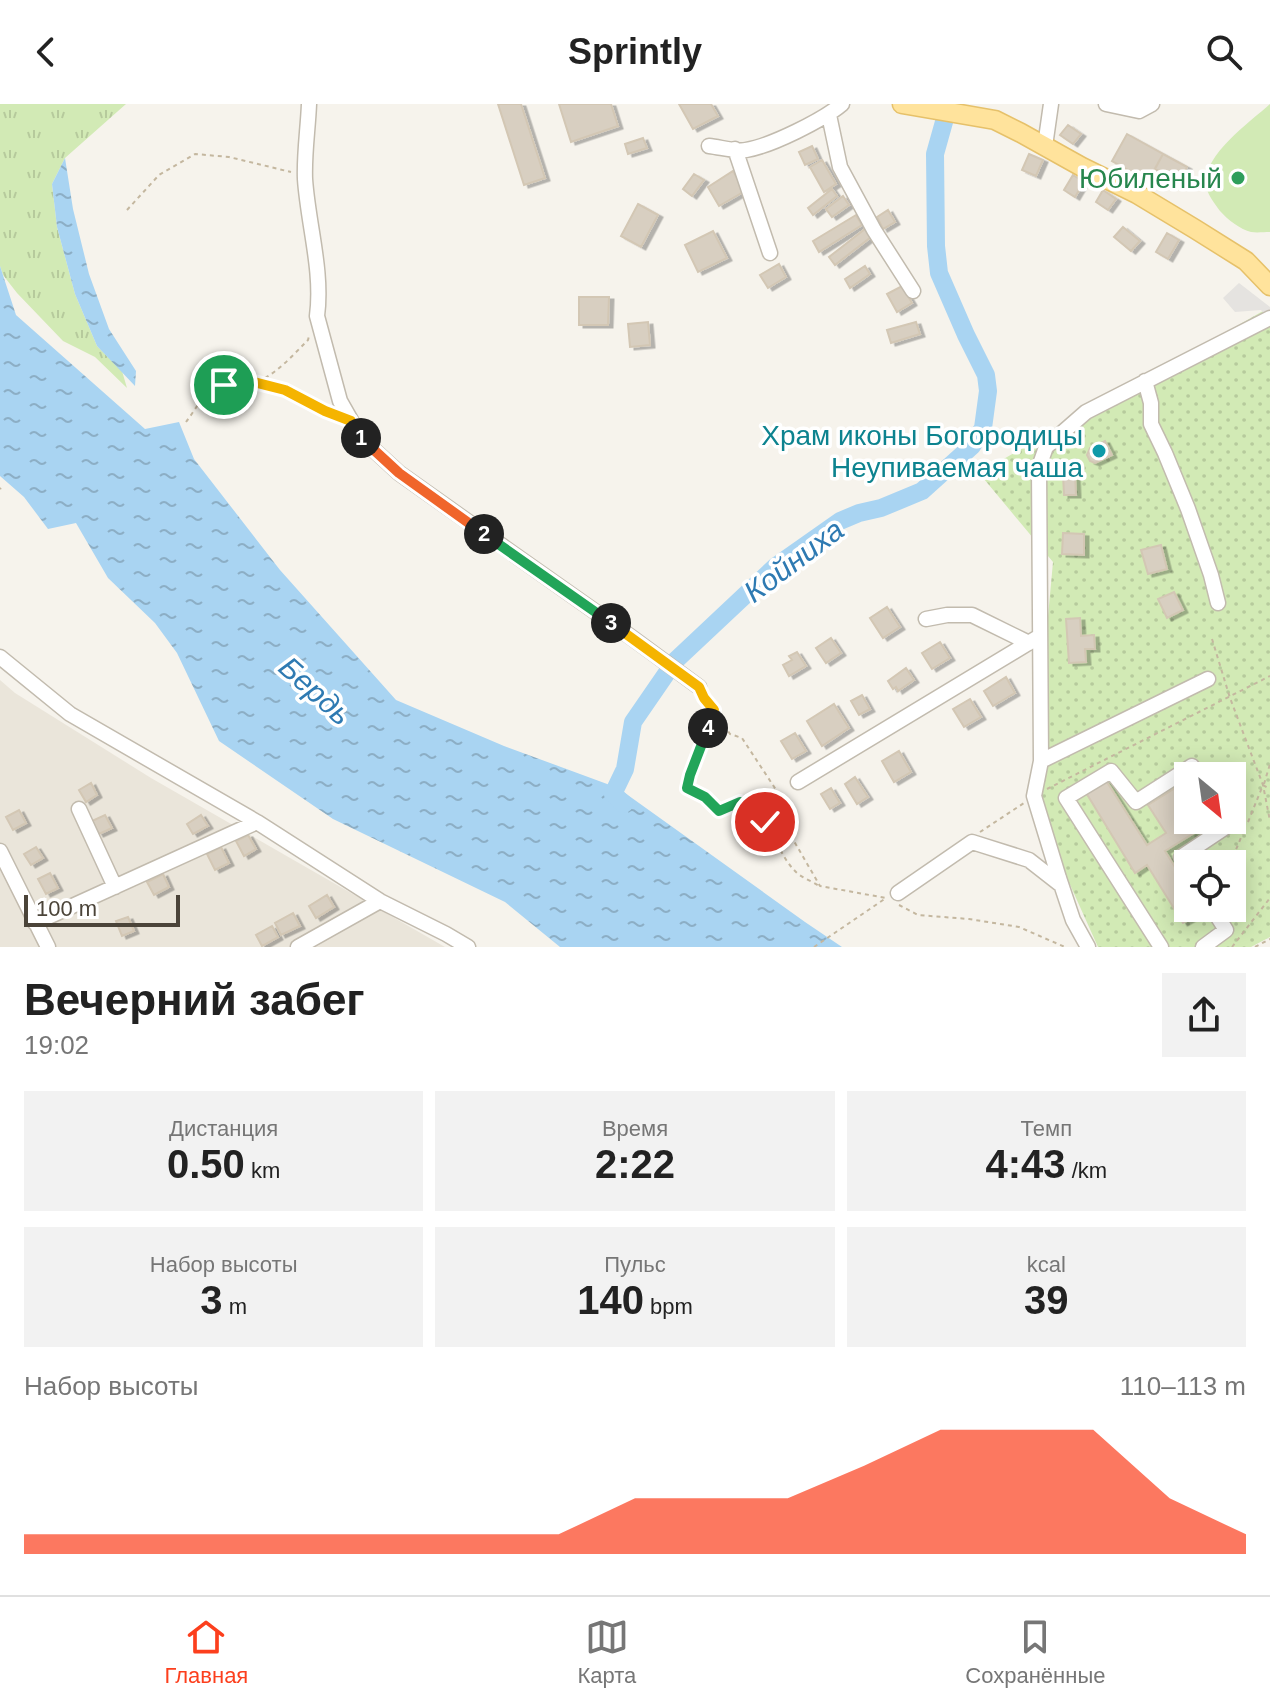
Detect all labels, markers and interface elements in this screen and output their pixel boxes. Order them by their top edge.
icon: back [24,30,68,74]
icon: search [1202,30,1246,74]
text: Sprintly [568,31,702,72]
place label: Юбиленый [1079,163,1222,194]
marker: Юбиленый [1229,169,1247,187]
pin [190,351,258,419]
icon: arrive [202,363,246,407]
pin: 1 [341,418,381,458]
place label: Храм иконы Богородицы Неупиваемая чаша [761,420,1083,483]
text: 1 [355,425,367,450]
marker: Храм иконы Богородицы Неупиваемая чаша [1090,442,1108,460]
water label: Койниха [738,513,850,609]
pin: 2 [464,514,504,554]
text: 2 [478,521,490,546]
pin: 3 [591,603,631,643]
text: 3 [605,610,617,635]
water label: Бердь [273,650,358,731]
pin: 4 [688,708,728,748]
text: 4 [702,715,714,740]
north arrow [1174,762,1246,834]
map controls [1174,762,1246,922]
pin [731,788,799,856]
icon: check [743,800,787,844]
button: locate [1174,850,1246,922]
scale bar [24,891,180,927]
text: 100 m [36,896,97,921]
button: share [1162,973,1246,1057]
text: Вечерний забег [24,975,365,1024]
text: 19:02 [24,1030,89,1060]
text: Дистанция [169,1116,278,1141]
text: Время [602,1116,668,1141]
text: Темп [1021,1116,1072,1141]
text: 0.50 [167,1142,245,1186]
text: 2:22 [595,1142,675,1186]
text: 4:43 [986,1142,1066,1186]
text: km [245,1158,280,1183]
text: /km [1066,1158,1107,1183]
text: Набор высоты [150,1252,298,1277]
text: Пульс [604,1252,666,1277]
text: kcal [1027,1252,1066,1277]
text: 3 [200,1278,223,1322]
text: 140 [577,1278,644,1322]
text: 39 [1024,1278,1069,1322]
text: m [223,1294,247,1319]
text: bpm [644,1294,693,1319]
text: Набор высоты [24,1371,199,1401]
text: 110–113 m [1120,1371,1246,1401]
tab: Главная [165,1615,248,1689]
tab: Карта [577,1615,636,1689]
tab: Сохранённые [965,1615,1105,1689]

